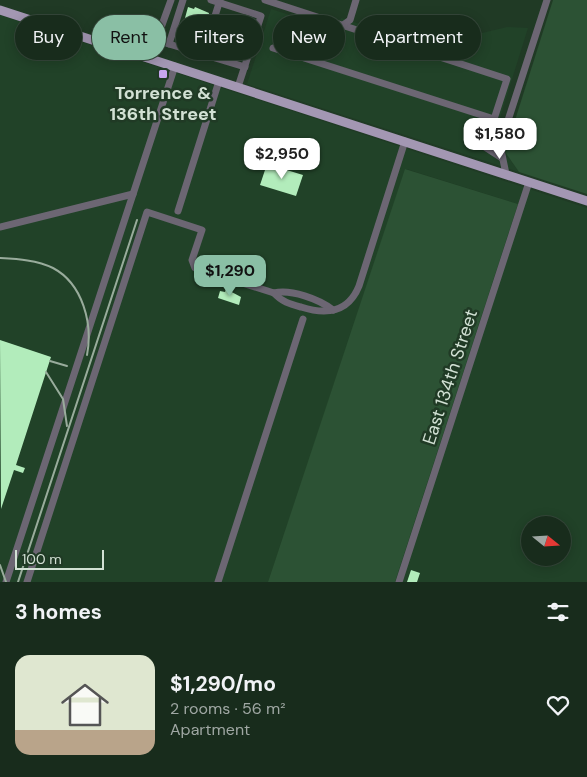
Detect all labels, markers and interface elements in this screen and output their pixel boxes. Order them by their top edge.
chip: Buy [15,15,82,60]
chip: Rent [92,15,166,60]
chip: Filters [176,15,263,60]
chip: New [273,15,345,60]
chip: Apartment [355,15,481,60]
marker: Torrence & 136th Street [157,68,169,80]
place label: Torrence & 136th Street [109,81,217,126]
pin: $1,580 [459,118,541,160]
text: $1,580 [475,123,525,144]
pin: $2,950 [241,138,323,180]
text: $2,950 [255,143,309,164]
pin: $1,290 [189,254,271,297]
text: $1,290 [205,260,255,281]
street label: East 134th Street [417,306,483,448]
north arrow [521,516,571,566]
map controls [521,516,571,566]
scale bar [15,547,104,570]
text: 100 m [22,550,62,568]
text: 3 homes [15,598,102,626]
icon: filters [544,598,572,626]
text: $1,290/mo [170,670,276,698]
icon: home [55,675,115,735]
icon: heart [544,691,572,719]
text: 2 rooms · 56 m² [170,698,286,719]
text: Apartment [170,719,250,740]

